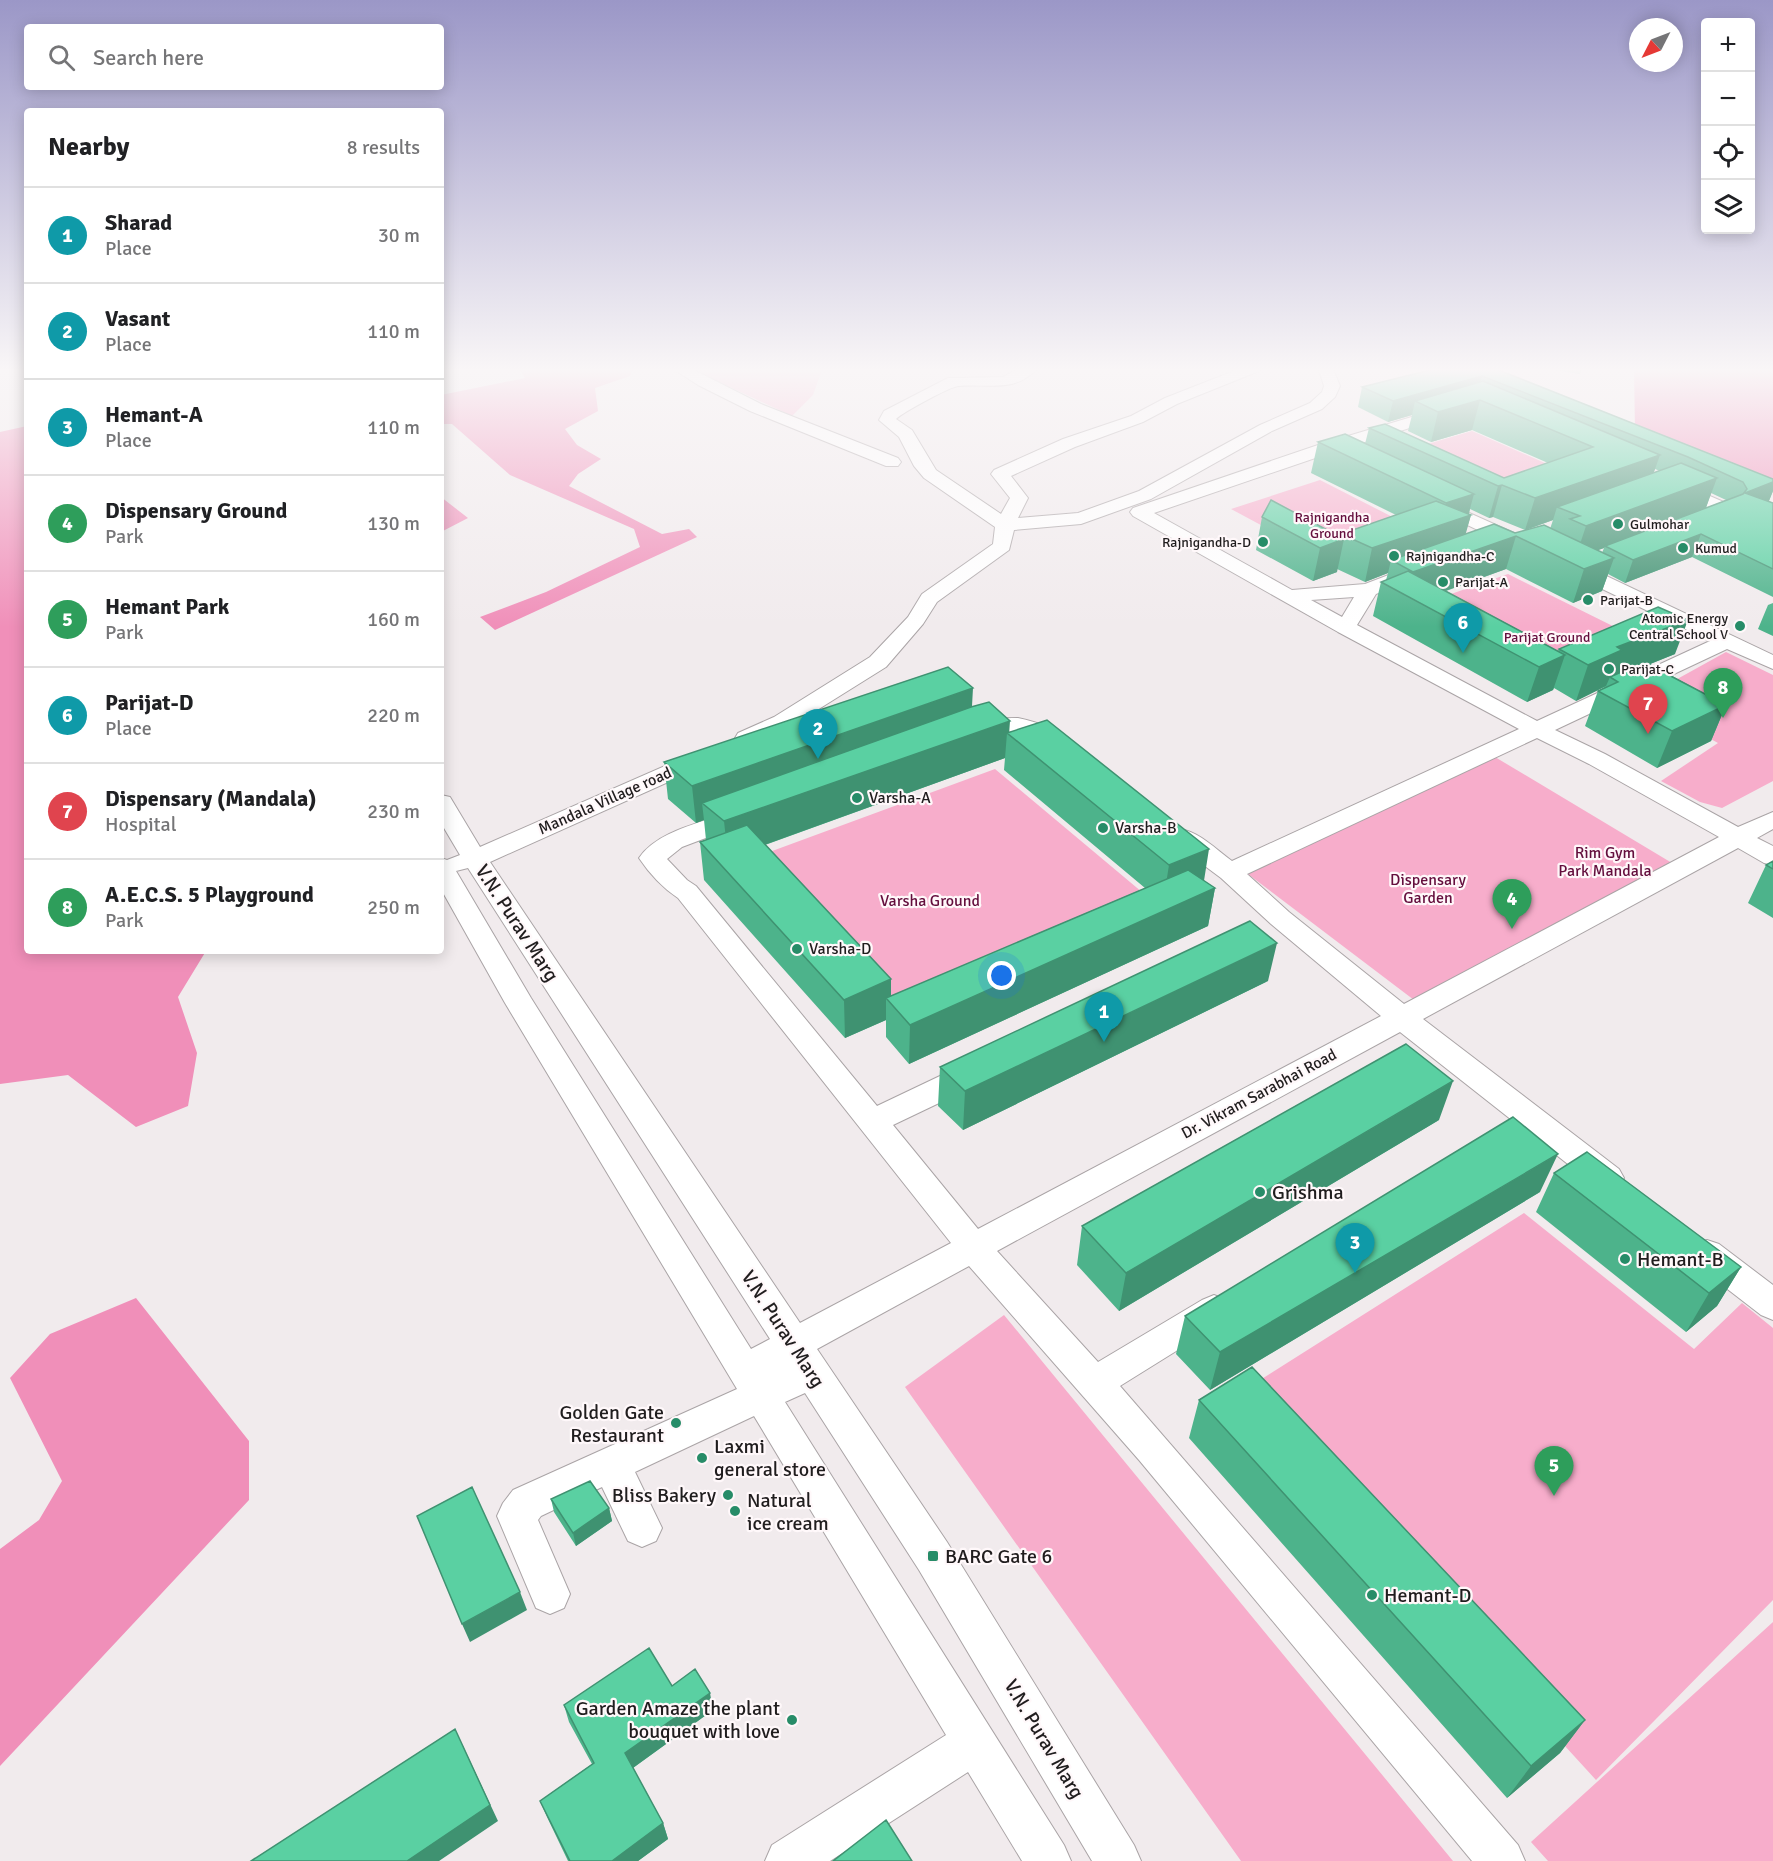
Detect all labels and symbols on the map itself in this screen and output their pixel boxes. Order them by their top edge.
north arrow [1629,18,1683,72]
park label: Rajnigandha Ground [1294,509,1370,542]
place label: Gulmohar [1630,516,1690,533]
marker: Gulmohar [1611,517,1625,531]
place label: Rajnigandha-D [1162,534,1251,551]
marker: Rajnigandha-D [1256,535,1270,549]
place label: Kumud [1695,540,1737,557]
marker: Kumud [1676,541,1690,555]
place label: Rajnigandha-C [1406,548,1494,565]
marker: Rajnigandha-C [1387,549,1401,563]
place label: Parijat-A [1455,574,1509,591]
marker: Parijat-A [1436,575,1450,589]
place label: Parijat-B [1600,592,1653,609]
marker: Parijat-B [1581,593,1595,607]
pin: 6 [1444,604,1482,653]
place label: Atomic Energy Central School V [1629,610,1728,643]
marker: Atomic Energy Central School V [1733,619,1747,633]
park label: Parijat Ground [1504,629,1590,646]
place label: Parijat-C [1621,661,1674,678]
marker: Parijat-C [1602,662,1616,676]
pin: 8 [1704,668,1742,718]
pin: 7 [1628,684,1668,734]
pin: 2 [798,710,838,759]
street label: Mandala Village road [535,763,675,839]
place label: Varsha-A [869,788,931,808]
marker: Varsha-A [850,791,864,805]
place label: Varsha-B [1115,818,1177,838]
marker: Varsha-B [1096,821,1110,835]
park label: Rim Gym Park Mandala [1558,843,1652,881]
street label: V.N. Purav Marg [470,860,564,986]
park label: Dispensary Garden [1390,870,1466,908]
pin: 4 [1492,880,1532,929]
park label: Varsha Ground [880,891,980,911]
place label: Varsha-D [809,939,871,959]
marker: Varsha-D [790,942,804,956]
your location [987,961,1016,990]
pin: 1 [1084,992,1124,1042]
street label: Dr. Vikram Sarabhai Road [1178,1045,1340,1143]
place label: Grishma [1272,1180,1344,1205]
marker: Grishma [1253,1185,1267,1199]
pin: 3 [1336,1224,1374,1273]
place label: Hemant-B [1637,1247,1724,1272]
marker: Hemant-B [1618,1252,1632,1266]
street label: V.N. Purav Marg [736,1266,830,1392]
place label: Golden Gate Restaurant [559,1400,664,1448]
marker: Golden Gate Restaurant [669,1416,683,1430]
place label: Laxmi general store [714,1434,826,1482]
pin: 5 [1534,1446,1574,1496]
marker: Laxmi general store [695,1451,709,1465]
place label: Bliss Bakery [612,1483,717,1508]
marker: Bliss Bakery [721,1488,735,1502]
place label: Natural ice cream [747,1488,829,1536]
marker: Natural ice cream [728,1504,742,1518]
place label: BARC Gate 6 [945,1544,1052,1569]
marker: BARC Gate 6 [926,1549,940,1563]
place label: Hemant-D [1384,1583,1471,1608]
marker: Hemant-D [1365,1588,1379,1602]
street label: V.N. Purav Marg [999,1675,1089,1803]
place label: Garden Amaze the plant bouquet with love [576,1696,780,1744]
marker: Garden Amaze the plant bouquet with love [785,1713,799,1727]

